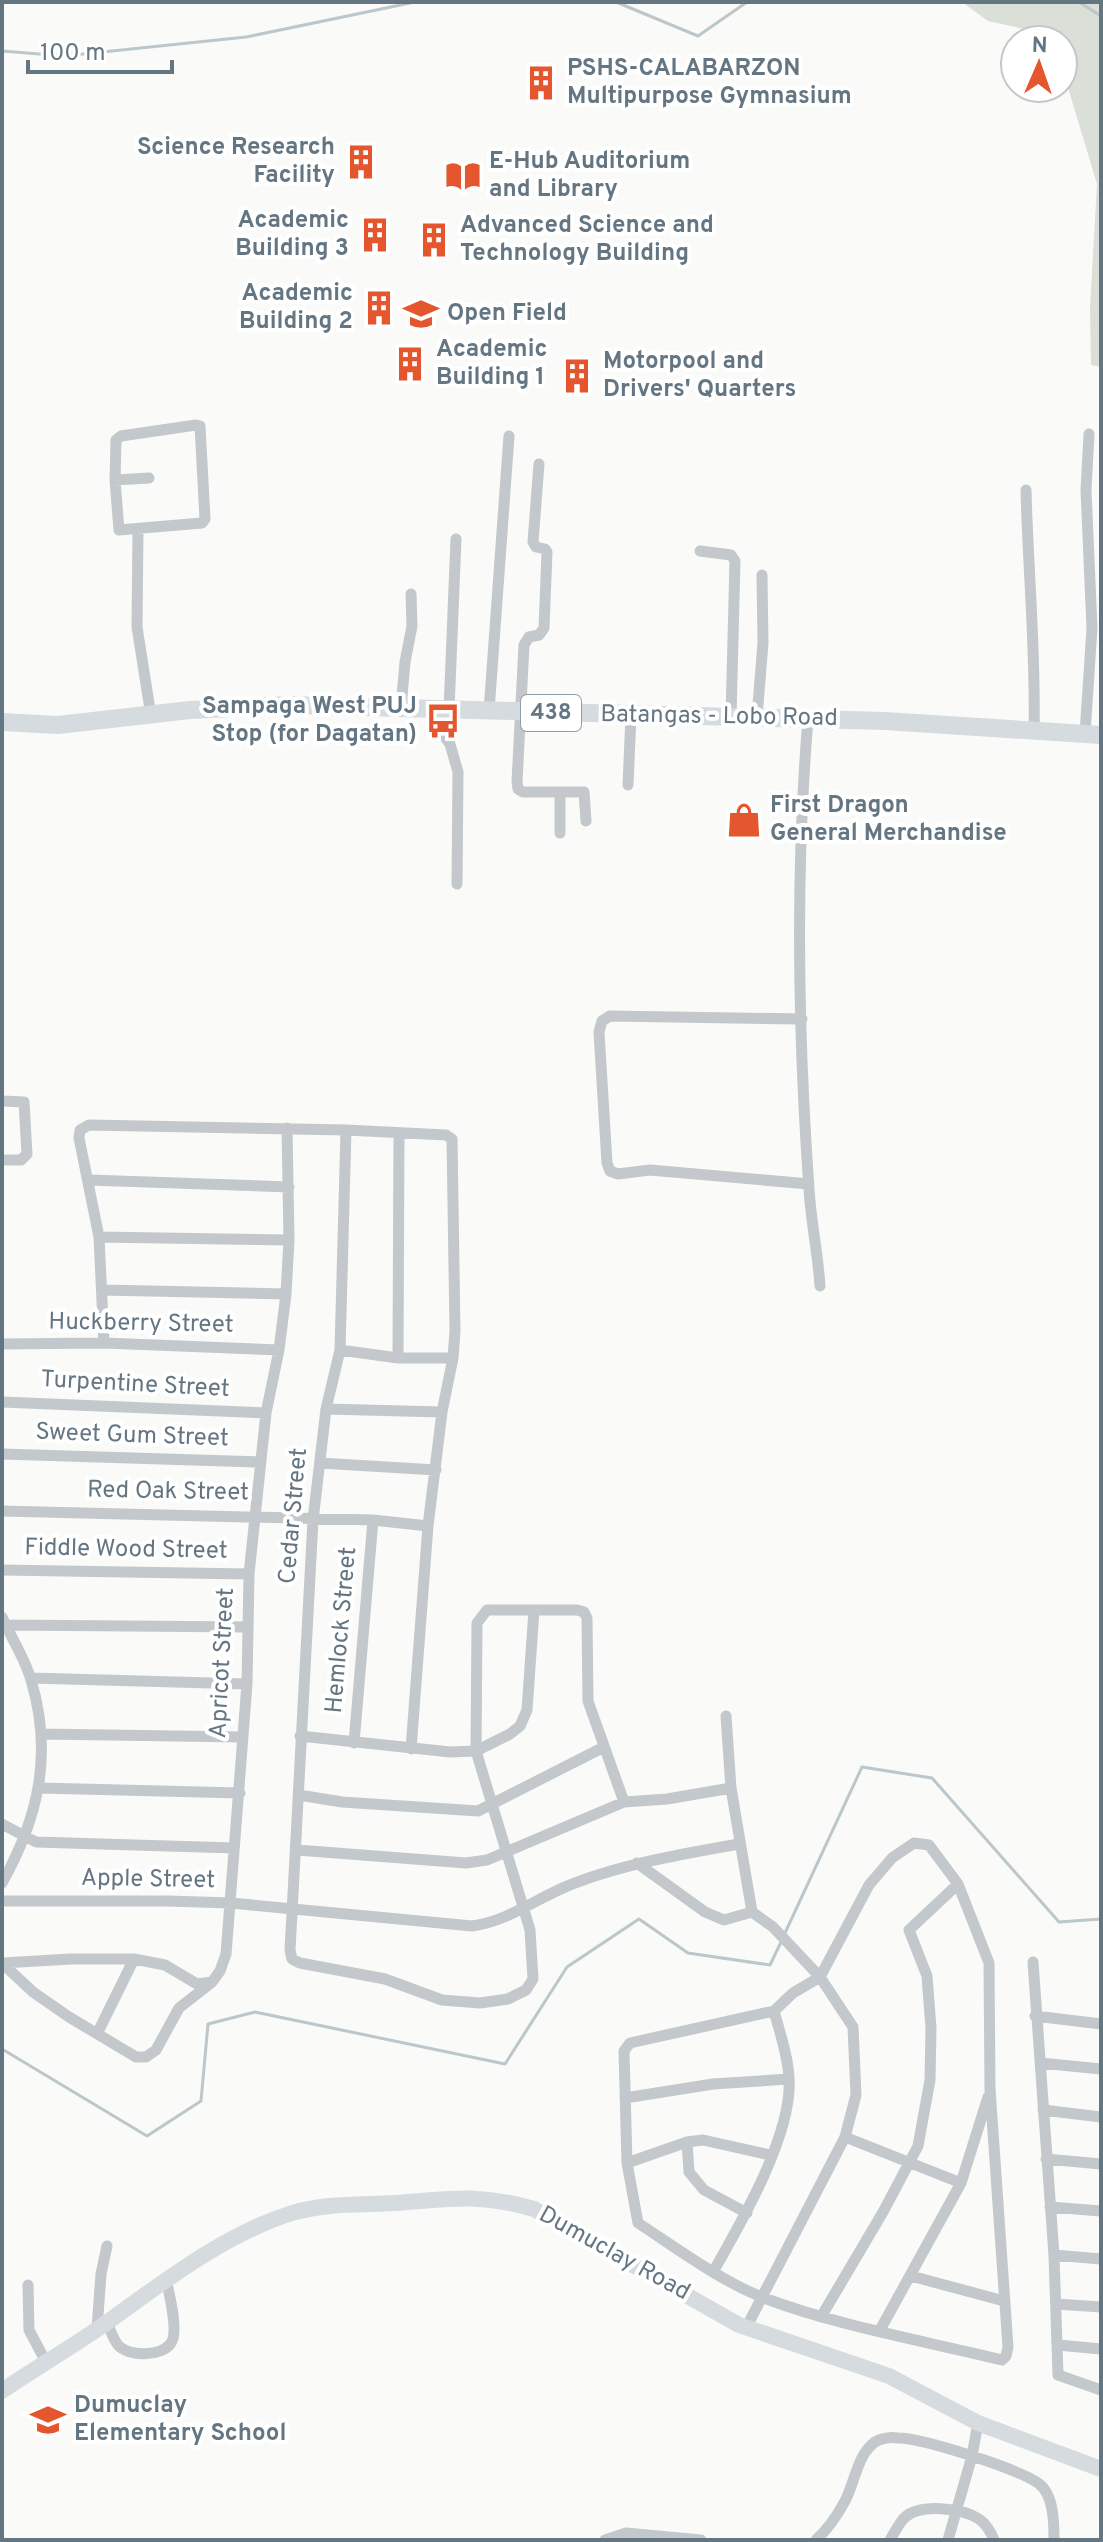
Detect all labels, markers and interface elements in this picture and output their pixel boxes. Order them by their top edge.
scale bar [28,24,172,74]
north arrow [999,24,1079,104]
text: N [1031,33,1048,60]
text: 100 m [40,39,106,69]
place label: PSHS-CALABARZON Multipurpose Gymnasium [567,54,852,112]
building icon: PSHS-CALABARZON Multipurpose Gymnasium [522,64,560,102]
place label: Science Research Facility [137,133,335,191]
building icon: Science Research Facility [342,143,380,181]
place label: E-Hub Auditorium and Library [489,147,690,205]
library icon: E-Hub Auditorium and Library [444,157,482,195]
place label: Academic Building 3 [235,206,349,264]
place label: Advanced Science and Technology Building [460,211,714,269]
building icon: Academic Building 3 [356,216,394,254]
building icon: Advanced Science and Technology Building [415,221,453,259]
place label: Academic Building 2 [239,279,353,337]
building icon: Academic Building 2 [360,289,398,327]
school or university icon: Open Field [402,295,440,333]
place label: Open Field [447,299,567,329]
place label: Academic Building 1 [436,335,547,393]
building icon: Academic Building 1 [391,345,429,383]
place label: Motorpool and Drivers' Quarters [603,347,796,405]
building icon: Motorpool and Drivers' Quarters [558,357,596,395]
place label: Sampaga West PUJ Stop (for Dagatan) [202,692,417,750]
road number: 438 [521,695,581,731]
street label: Batangas - Lobo Road [600,700,838,734]
bus stop icon: Sampaga West PUJ Stop (for Dagatan) [424,702,462,740]
place label: First Dragon General Merchandise [770,791,1007,849]
shop icon: First Dragon General Merchandise [725,801,763,839]
street label: Huckberry Street [48,1307,234,1341]
street label: Turpentine Street [40,1365,230,1405]
street label: Sweet Gum Street [35,1418,229,1454]
street label: Cedar Street [273,1447,315,1585]
street label: Red Oak Street [87,1476,249,1508]
street label: Fiddle Wood Street [24,1533,228,1567]
street label: Hemlock Street [320,1546,364,1714]
street label: Apricot Street [204,1587,242,1739]
street label: Apple Street [81,1864,215,1896]
street label: Dumuclay Road [533,2200,695,2308]
place label: Dumuclay Elementary School [74,2391,286,2449]
school or university icon: Dumuclay Elementary School [29,2401,67,2439]

